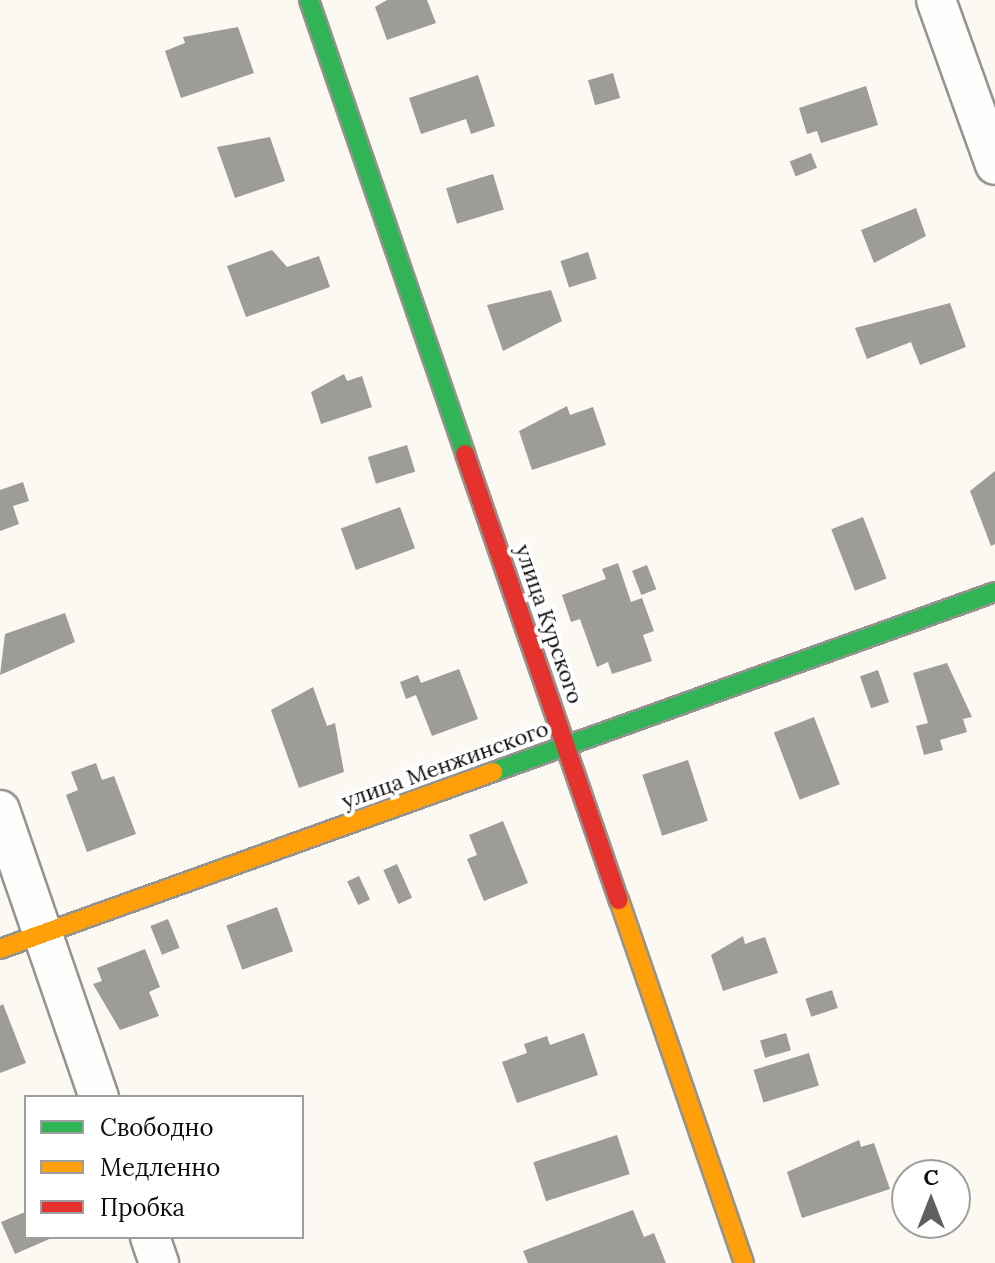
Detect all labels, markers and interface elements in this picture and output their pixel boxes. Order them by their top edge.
street label: улица Курского [509,541,589,707]
street label: улица Менжинского [338,715,552,815]
legend [24,1095,304,1239]
text: Свободно [100,1112,214,1143]
text: Медленно [100,1152,220,1183]
north arrow [891,1159,971,1239]
text: С [923,1163,939,1191]
text: Пробка [100,1192,185,1223]

